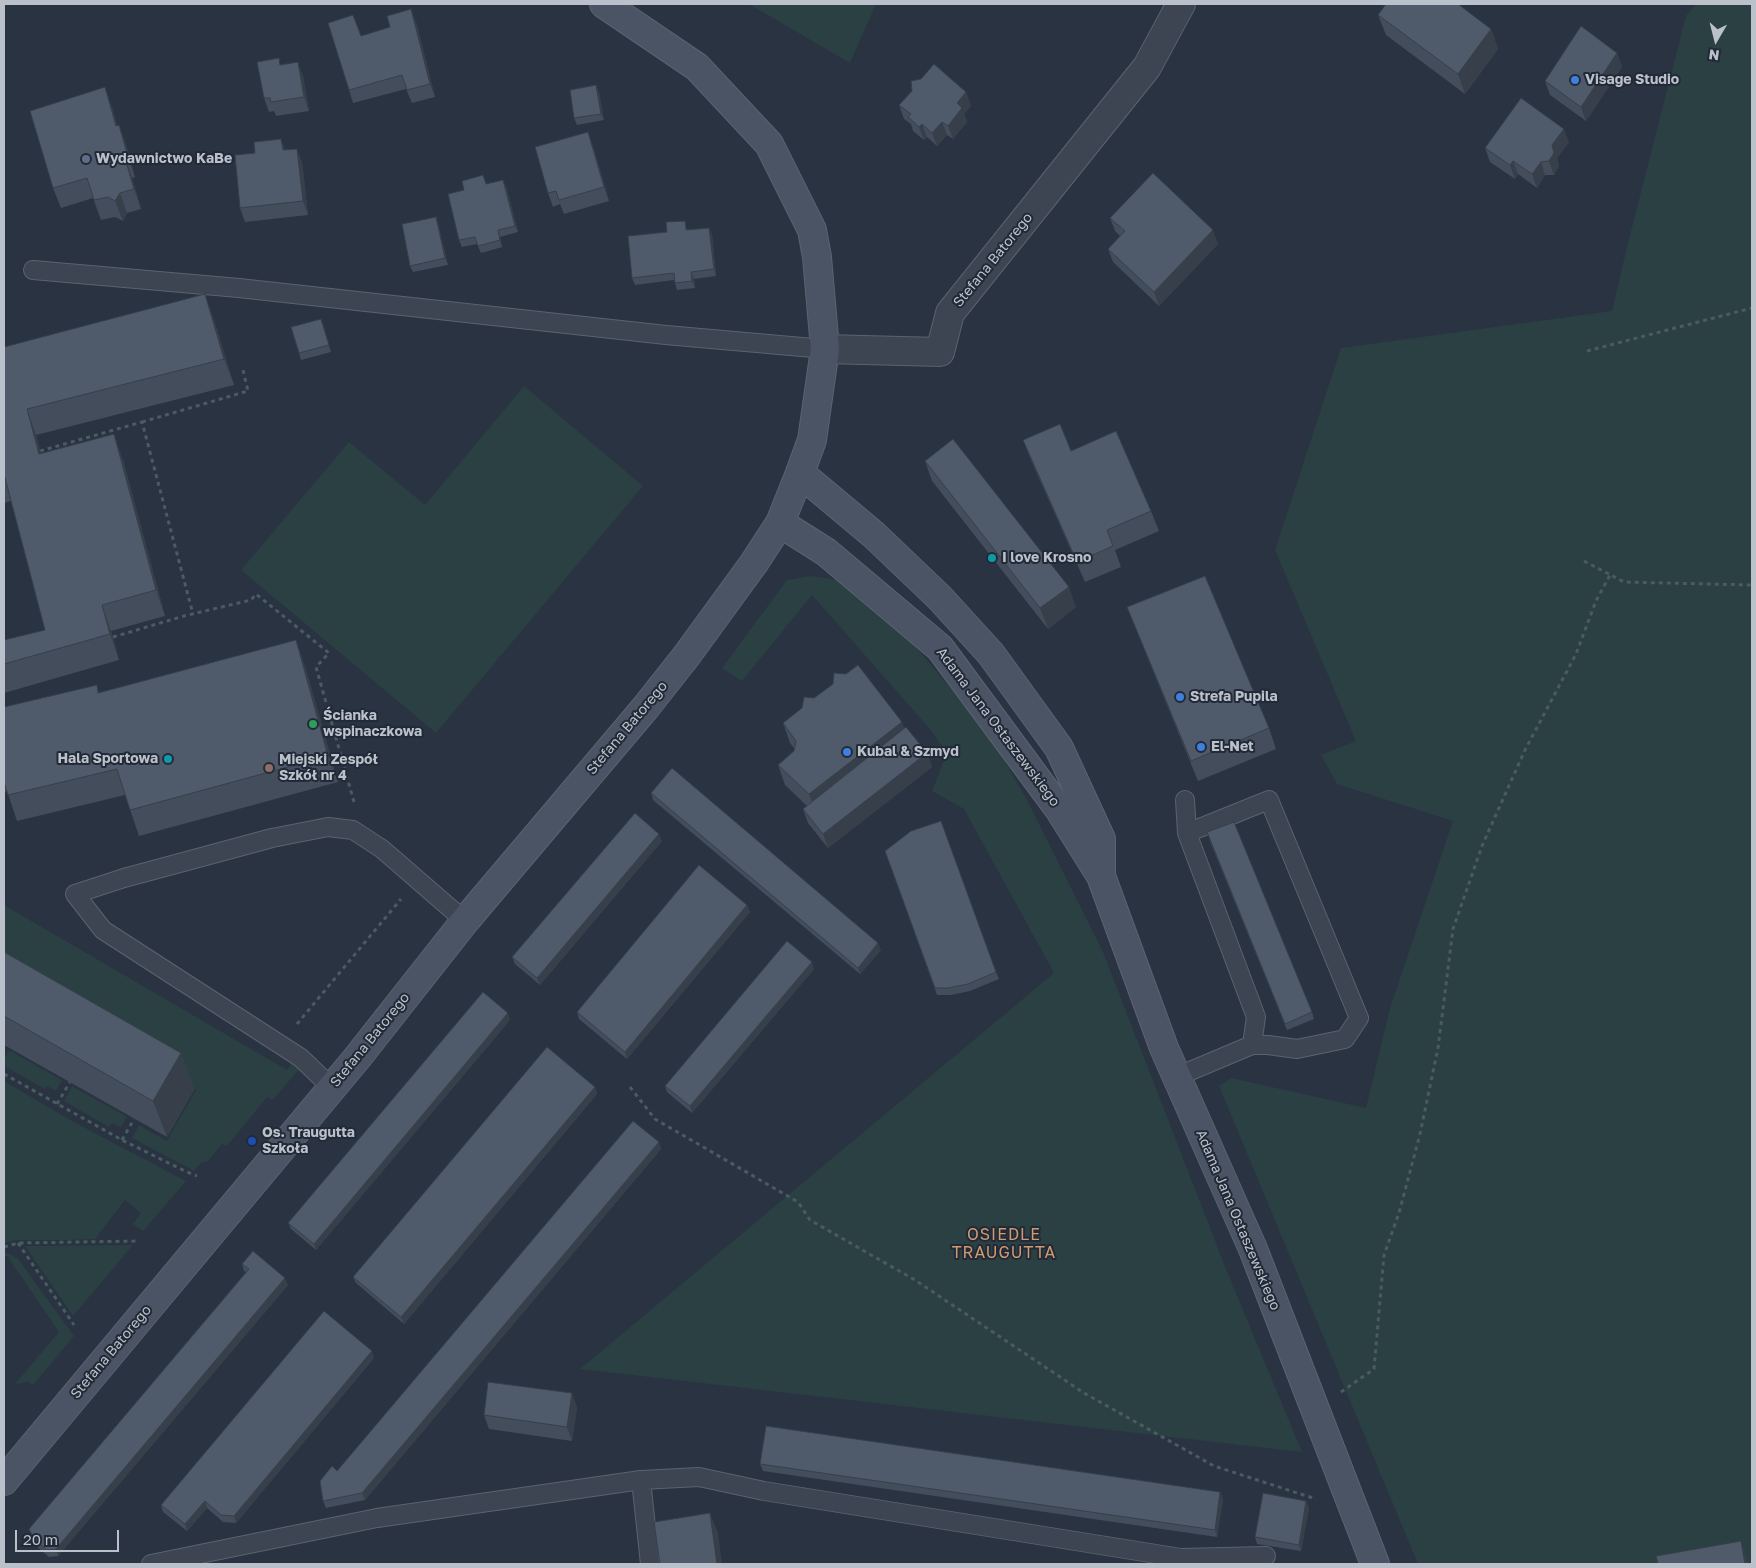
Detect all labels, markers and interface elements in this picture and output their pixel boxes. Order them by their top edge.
north arrow [1691,15,1741,65]
text: N [1707,46,1720,65]
place label: Visage Studio [1585,72,1679,88]
marker: Visage Studio [1569,74,1581,86]
place label: Wydawnictwo KaBe [96,151,232,167]
marker: Wydawnictwo KaBe [80,153,92,165]
street label: Stefana Batorego [950,209,1036,311]
place label: I love Krosno [1002,550,1091,566]
marker: I love Krosno [986,552,998,564]
street label: Adama Jana Ostaszewskiego [933,644,1063,810]
street label: Stefana Batorego [583,678,671,778]
place label: Strefa Pupila [1190,689,1278,705]
marker: Strefa Pupila [1174,691,1186,703]
place label: Ścianka wspinaczkowa [323,708,422,740]
marker: Ścianka wspinaczkowa [307,718,319,730]
place label: El-Net [1211,739,1254,755]
marker: El-Net [1195,741,1207,753]
place label: Kubal & Szmyd [857,744,959,760]
marker: Kubal & Szmyd [841,746,853,758]
place label: Hala Sportowa [57,751,158,767]
place label: Miejski Zespół Szkół nr 4 [279,752,378,784]
marker: Hala Sportowa [162,753,174,765]
marker: Miejski Zespół Szkół nr 4 [263,762,275,774]
street label: Stefana Batorego [327,989,413,1091]
place label: Os. Traugutta Szkoła [262,1125,355,1158]
street label: Adama Jana Ostaszewskiego [1192,1127,1284,1313]
marker: Os. Traugutta Szkoła [246,1135,258,1147]
district label: OSIEDLE TRAUGUTTA [951,1225,1057,1263]
street label: Stefana Batorego [67,1302,155,1402]
scale bar [18,1520,121,1552]
text: 20 m [23,1530,58,1548]

